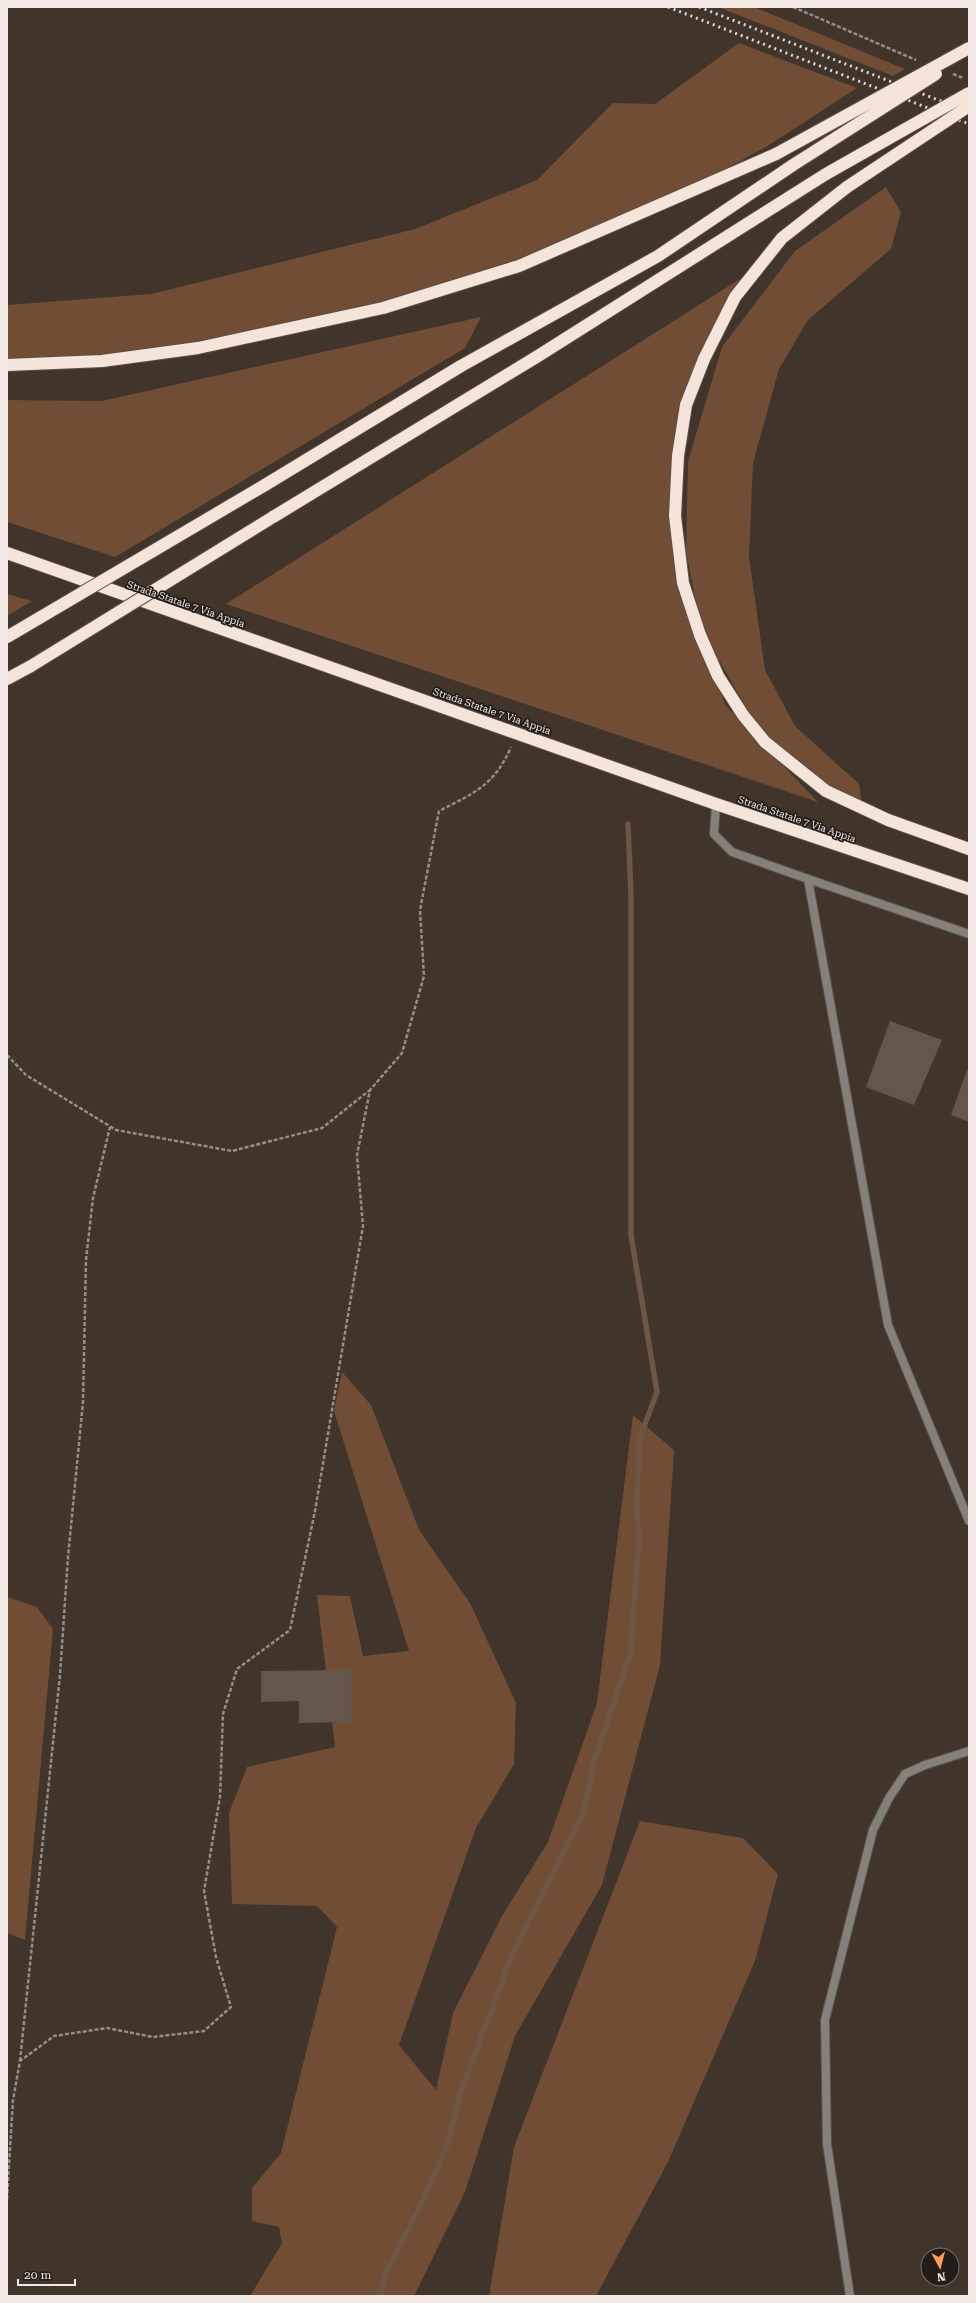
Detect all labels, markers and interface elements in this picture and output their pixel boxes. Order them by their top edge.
street label: Strada Statale 7 Via Appia [126,579,247,630]
street label: Strada Statale 7 Via Appia [432,686,553,737]
street label: Strada Statale 7 Via Appia [737,794,858,845]
north arrow [920,2247,960,2287]
scale bar [18,2261,75,2287]
text: 20 m [24,2268,51,2282]
text: N [936,2269,946,2283]

